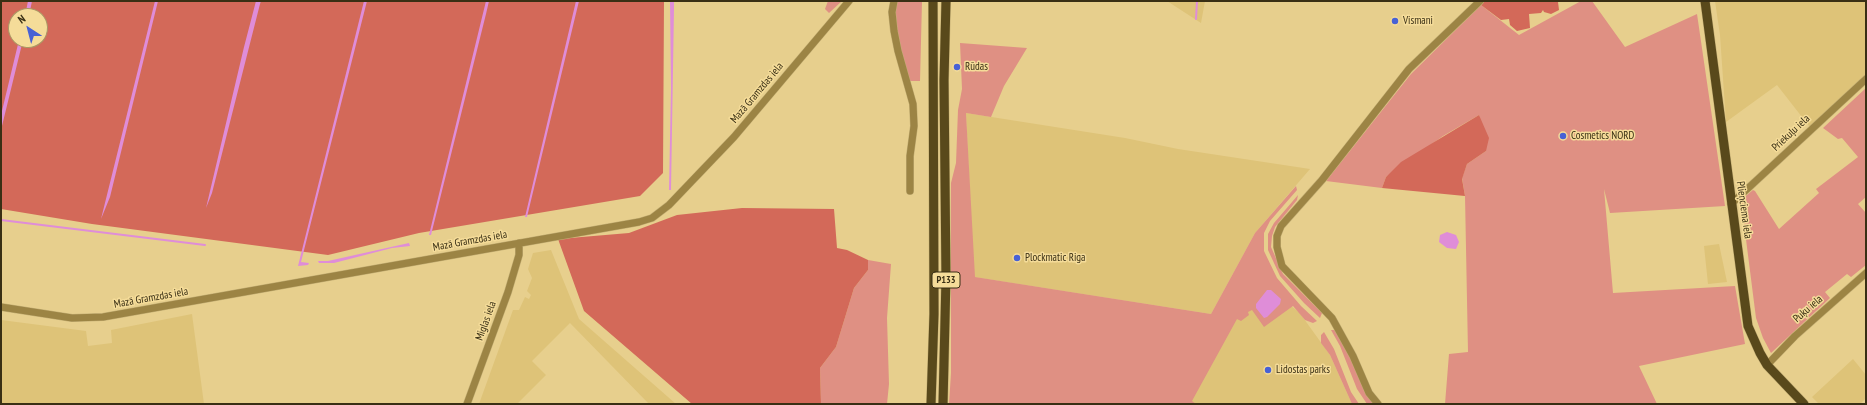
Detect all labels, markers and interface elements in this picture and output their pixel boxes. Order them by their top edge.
north arrow [8,8,48,48]
text: N [15,12,28,27]
place label: Vismani [1403,14,1433,28]
marker: Vismani [1390,16,1400,26]
street label: Mazā Gramzdas iela [728,60,786,126]
place label: Rūdas [965,60,988,74]
marker: Rūdas [952,62,962,72]
street label: Priekuļu iela [1769,112,1813,154]
place label: Cosmetics NORD [1571,129,1634,143]
marker: Cosmetics NORD [1558,131,1568,141]
street label: Plieņciema iela [1733,180,1755,240]
street label: Mazā Gramzdas iela [432,228,508,254]
place label: Plockmatic Riga [1025,251,1085,265]
marker: Plockmatic Riga [1012,253,1022,263]
road number: P133 [932,272,960,288]
street label: Mazā Gramzdas iela [113,285,189,311]
street label: Puķu iela [1791,293,1825,325]
street label: Miglas iela [473,299,499,343]
place label: Lidostas parks [1276,363,1330,377]
marker: Lidostas parks [1263,365,1273,375]

